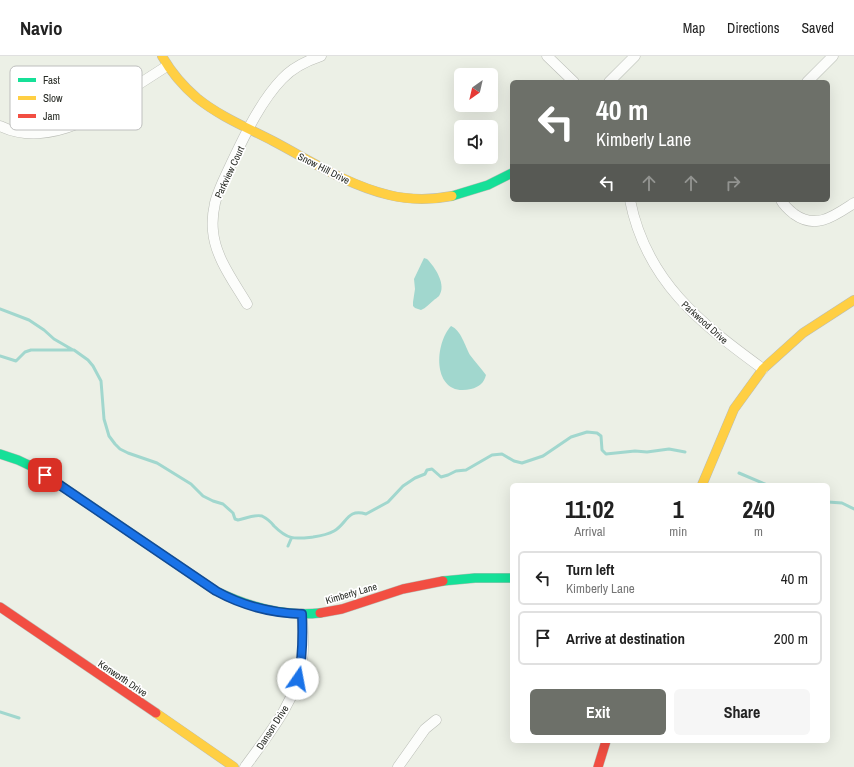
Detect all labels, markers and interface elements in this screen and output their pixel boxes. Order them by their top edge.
text: Navio [20,15,62,41]
text: Map [683,19,705,37]
text: Directions [727,19,779,37]
text: Saved [801,19,834,37]
legend [10,66,142,130]
north arrow [454,68,498,112]
map controls [454,68,498,164]
text: Fast [43,73,61,87]
text: Slow [43,91,63,105]
text: 40 m [596,91,648,129]
icon: left [530,96,582,148]
text: Jam [43,109,60,123]
button: sound [454,120,498,164]
text: Kimberly Lane [596,127,691,152]
street label: Parkview Court [212,143,247,200]
street label: Snow Hill Drive [296,150,352,187]
icon: left [596,172,618,194]
icon: ahead [638,172,660,194]
icon: ahead [680,172,702,194]
icon: right [722,172,744,194]
street label: Parkwood Drive [679,298,731,347]
pin [28,458,62,492]
icon: arrive [34,464,56,486]
text: 11:02 [565,493,614,525]
text: 1 [673,493,684,525]
text: 240 [742,493,775,525]
text: Arrival [574,523,605,540]
text: min [669,523,687,540]
text: m [754,523,763,540]
text: Turn left [566,559,614,580]
icon: left [532,567,554,589]
text: 40 m [781,568,808,589]
street label: Kimberly Lane [324,580,379,607]
text: Kimberly Lane [566,580,635,597]
icon: arrive [532,627,554,649]
text: Arrive at destination [566,628,685,649]
text: 200 m [774,628,808,649]
street label: Kenworth Drive [96,657,150,700]
position arrow [277,658,319,700]
button: Exit [530,689,666,735]
button: Share [674,689,810,735]
street label: Danson Drive [253,702,292,752]

